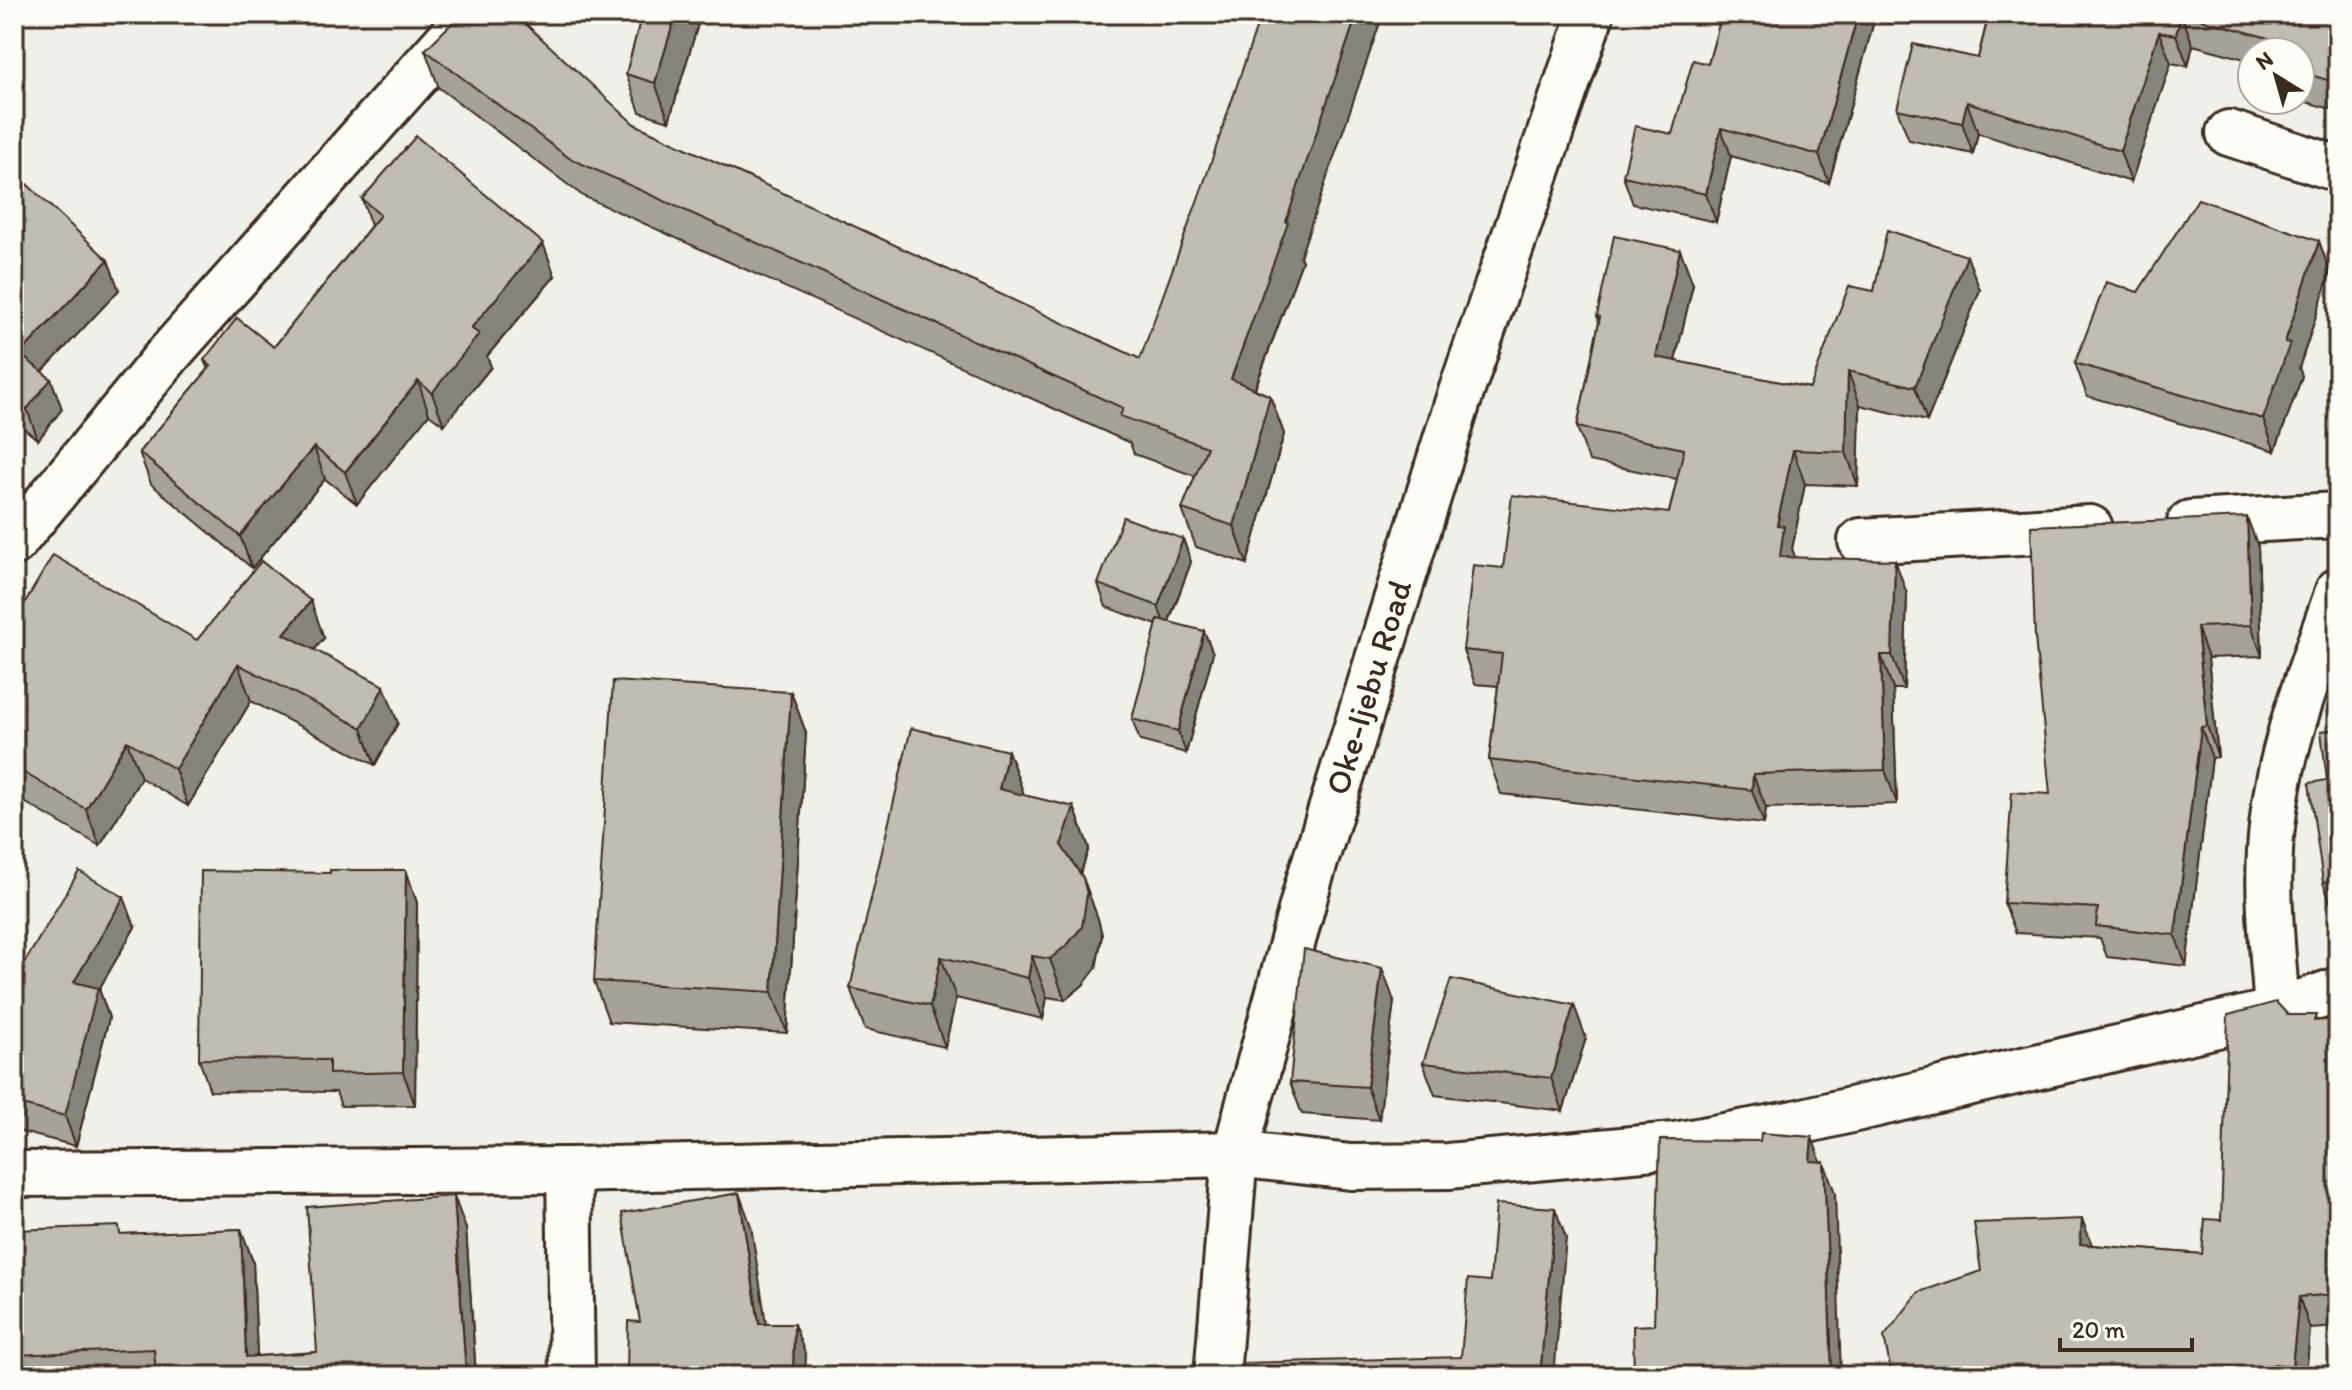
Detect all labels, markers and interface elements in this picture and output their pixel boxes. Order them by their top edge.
north arrow [2236,36,2316,116]
text: N [2250,45,2278,76]
street label: Oke-Ijebu Road [1316,574,1421,800]
scale bar [2060,1302,2192,1352]
text: 20 m [2072,1315,2125,1344]

